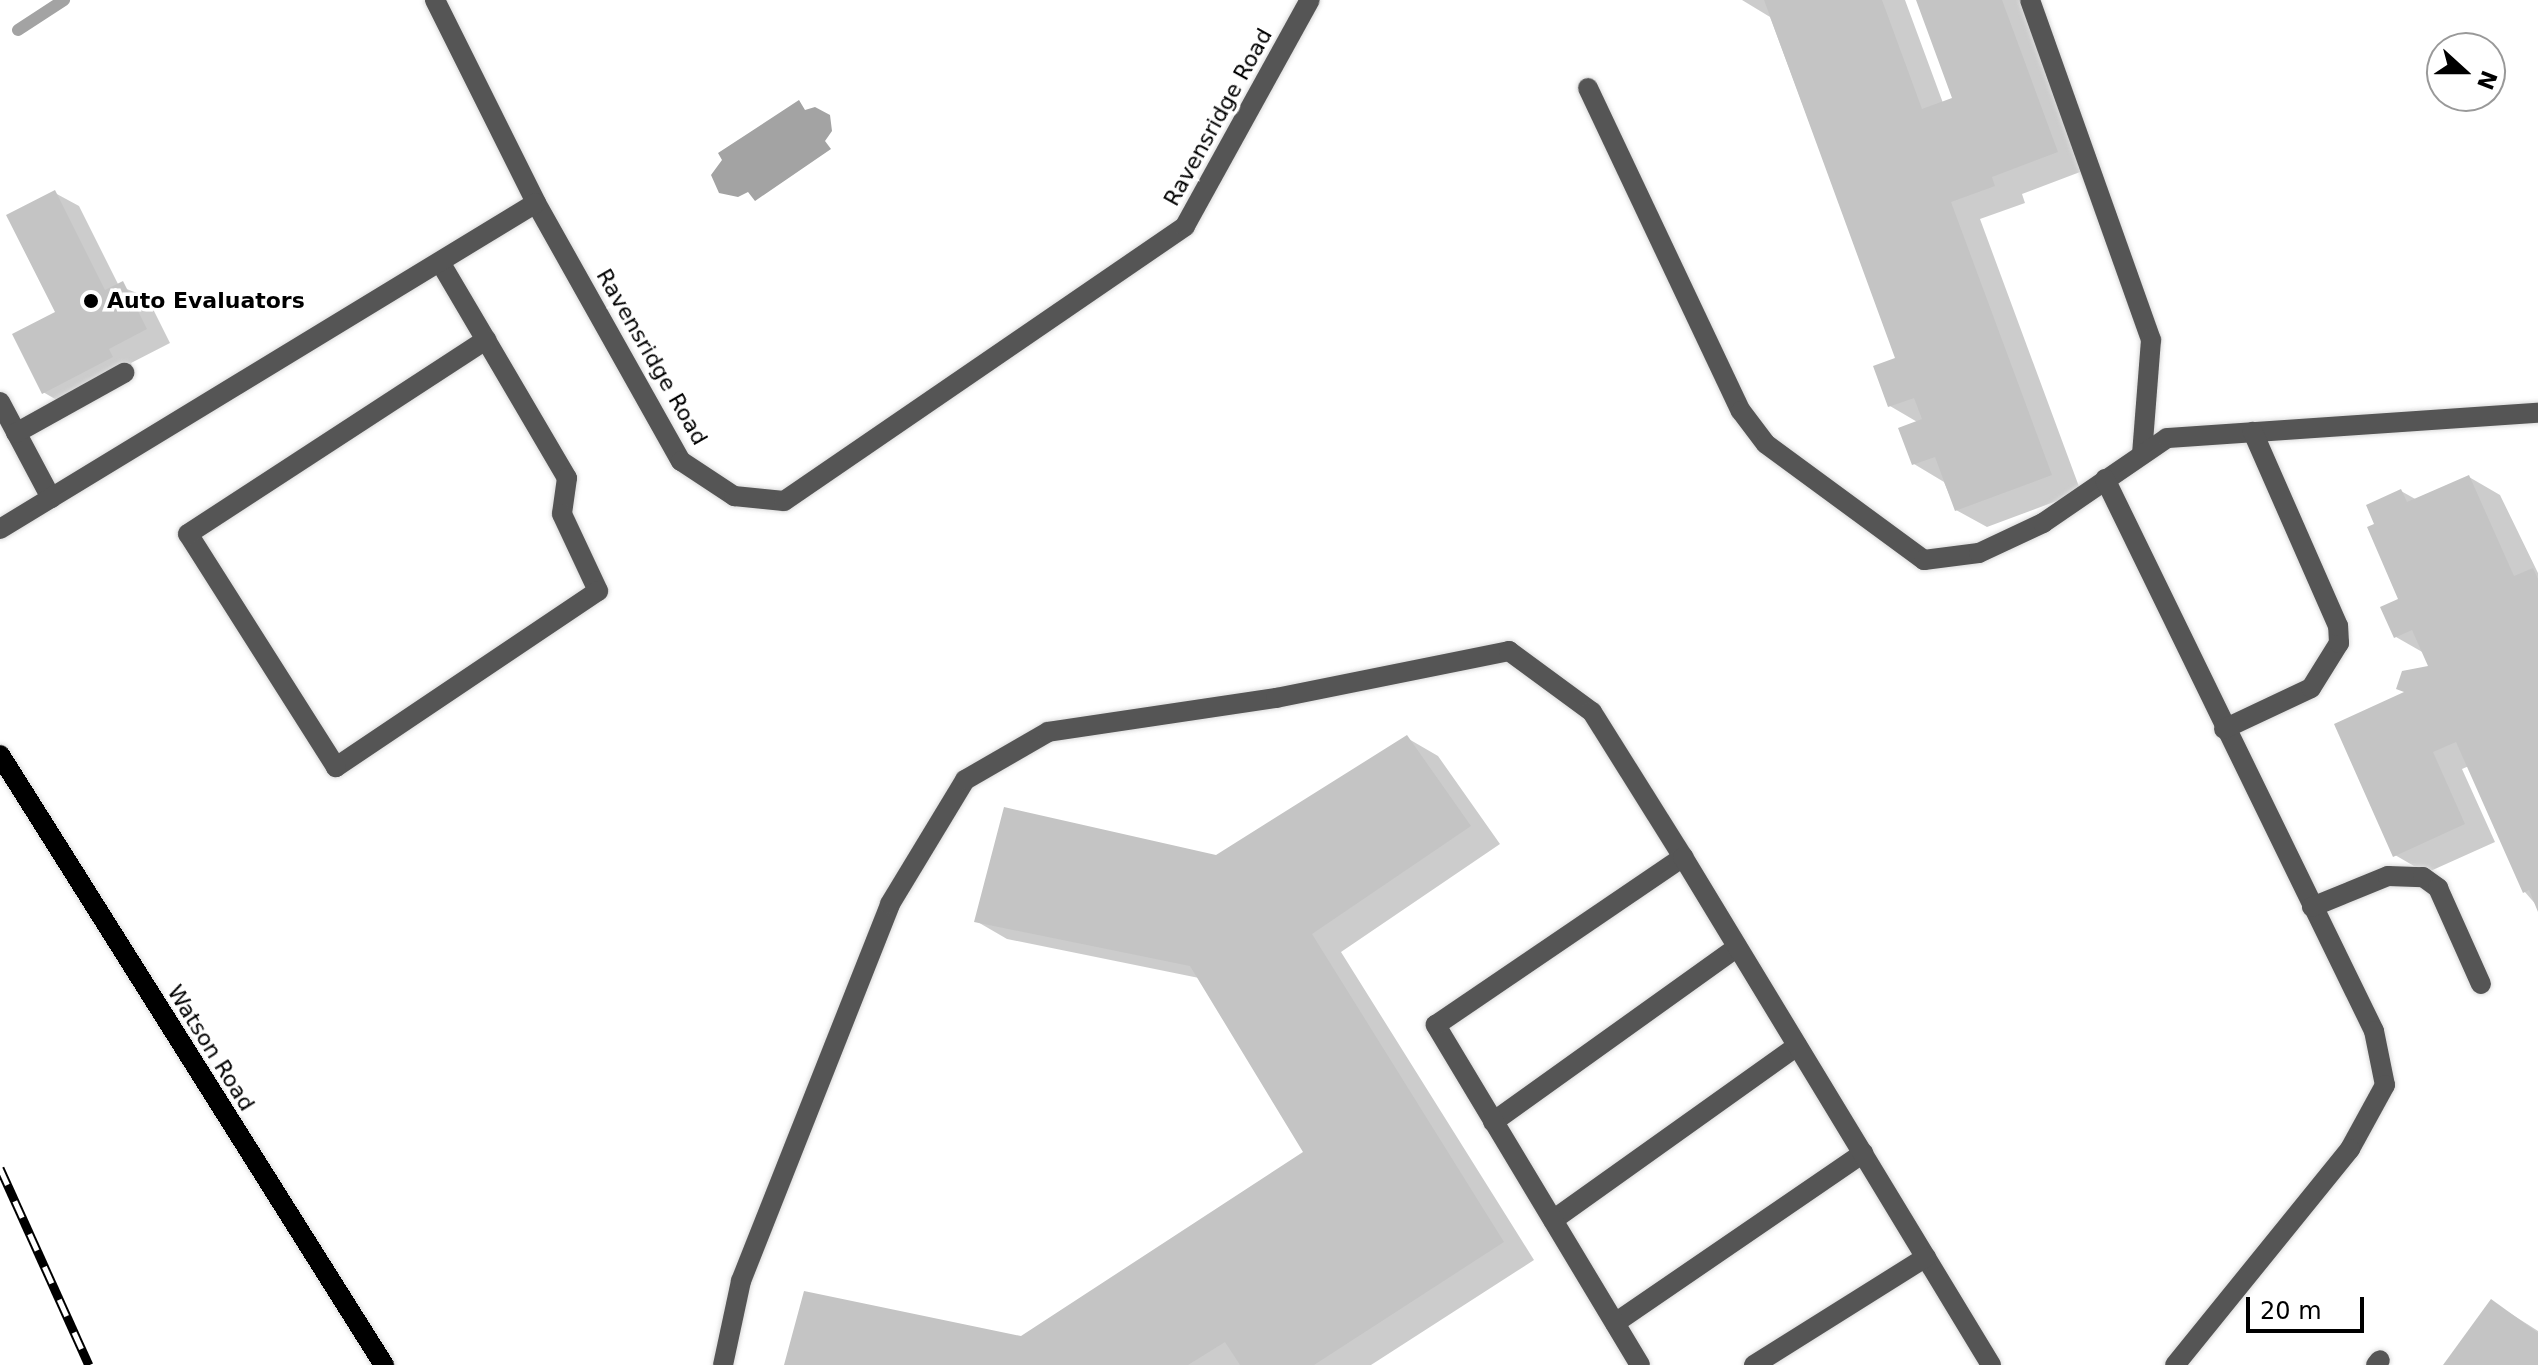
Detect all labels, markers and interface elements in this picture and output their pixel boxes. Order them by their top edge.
street label: Ravensridge Road [1158,24,1278,210]
north arrow [2426,32,2506,112]
text: N [2472,67,2502,93]
street label: Ravensridge Road [591,264,713,450]
place label: Auto Evaluators [107,288,305,314]
marker: Auto Evaluators [82,292,100,310]
street label: Watson Road [162,980,260,1116]
scale bar [2250,1281,2368,1331]
text: 20 m [2260,1297,2322,1325]

